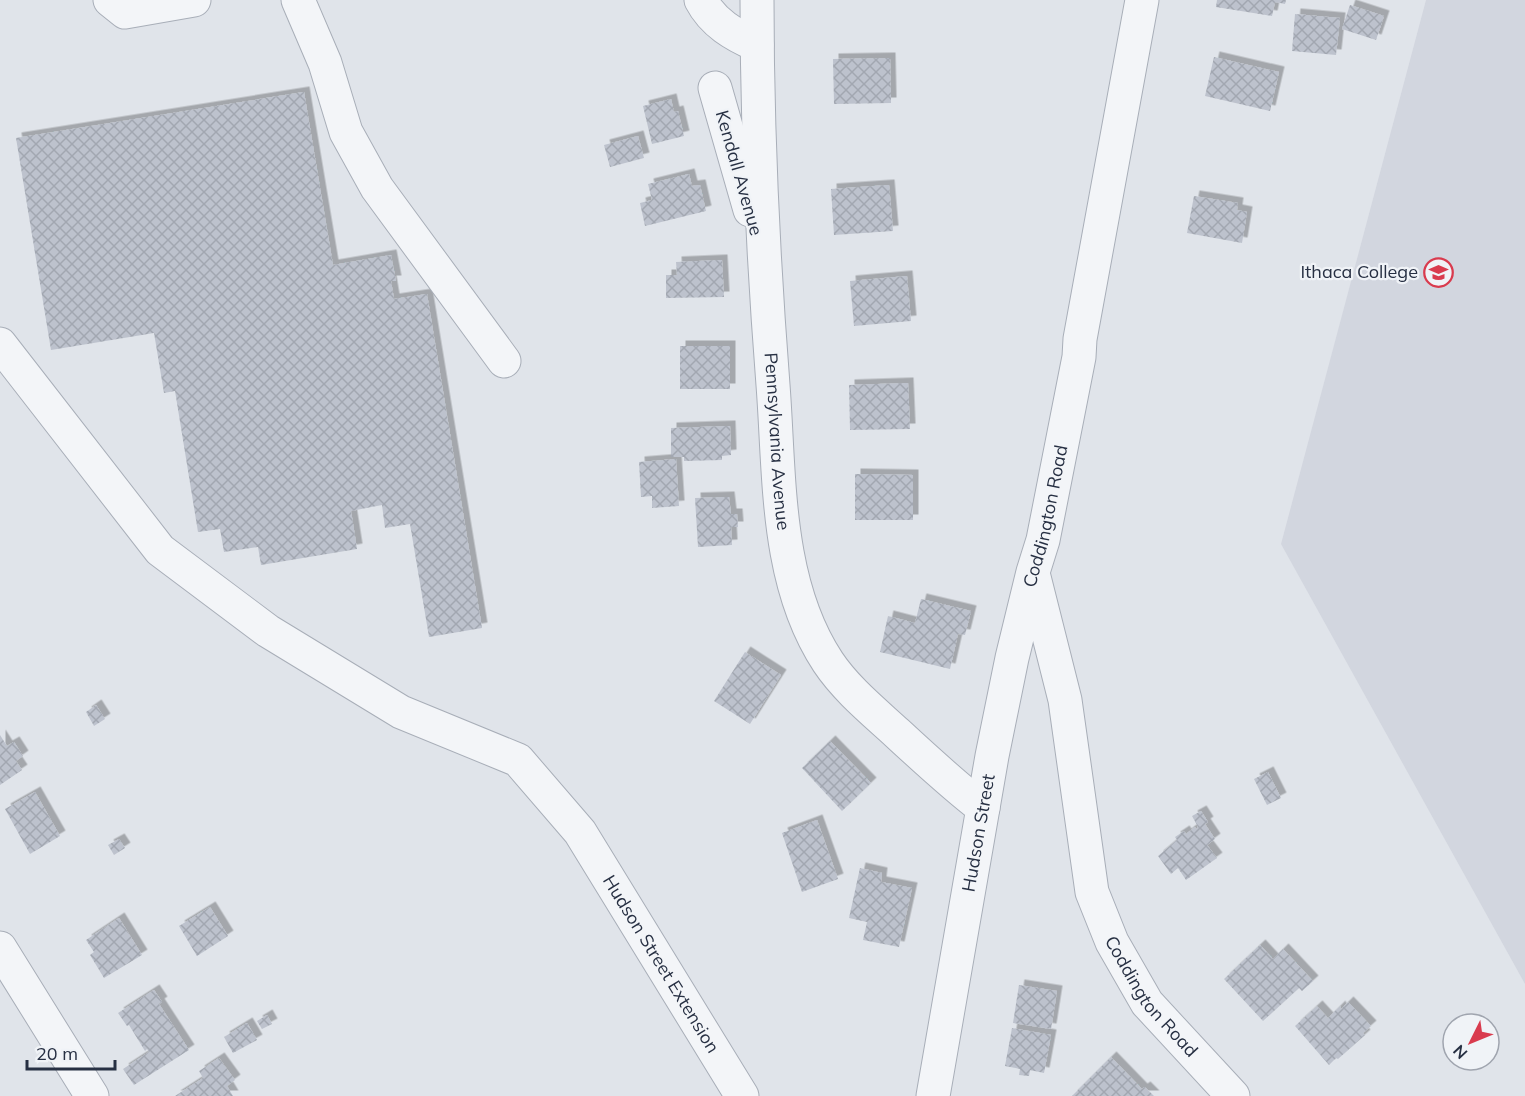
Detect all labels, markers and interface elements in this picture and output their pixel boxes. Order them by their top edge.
street label: Kendall Avenue [711,108,768,238]
school or university icon: Ithaca College [1423,256,1455,288]
place label: Ithaca College [1300,260,1418,283]
street label: Pennsylvania Avenue [760,352,795,532]
street label: Coddington Road [1018,443,1072,589]
street label: Hudson Street [957,772,1000,894]
street label: Hudson Street Extension [598,870,725,1057]
street label: Coddington Road [1100,932,1203,1062]
north arrow [1441,1012,1501,1072]
scale bar [27,1033,116,1071]
text: N [1449,1041,1471,1063]
text: 20 m [36,1042,78,1065]

